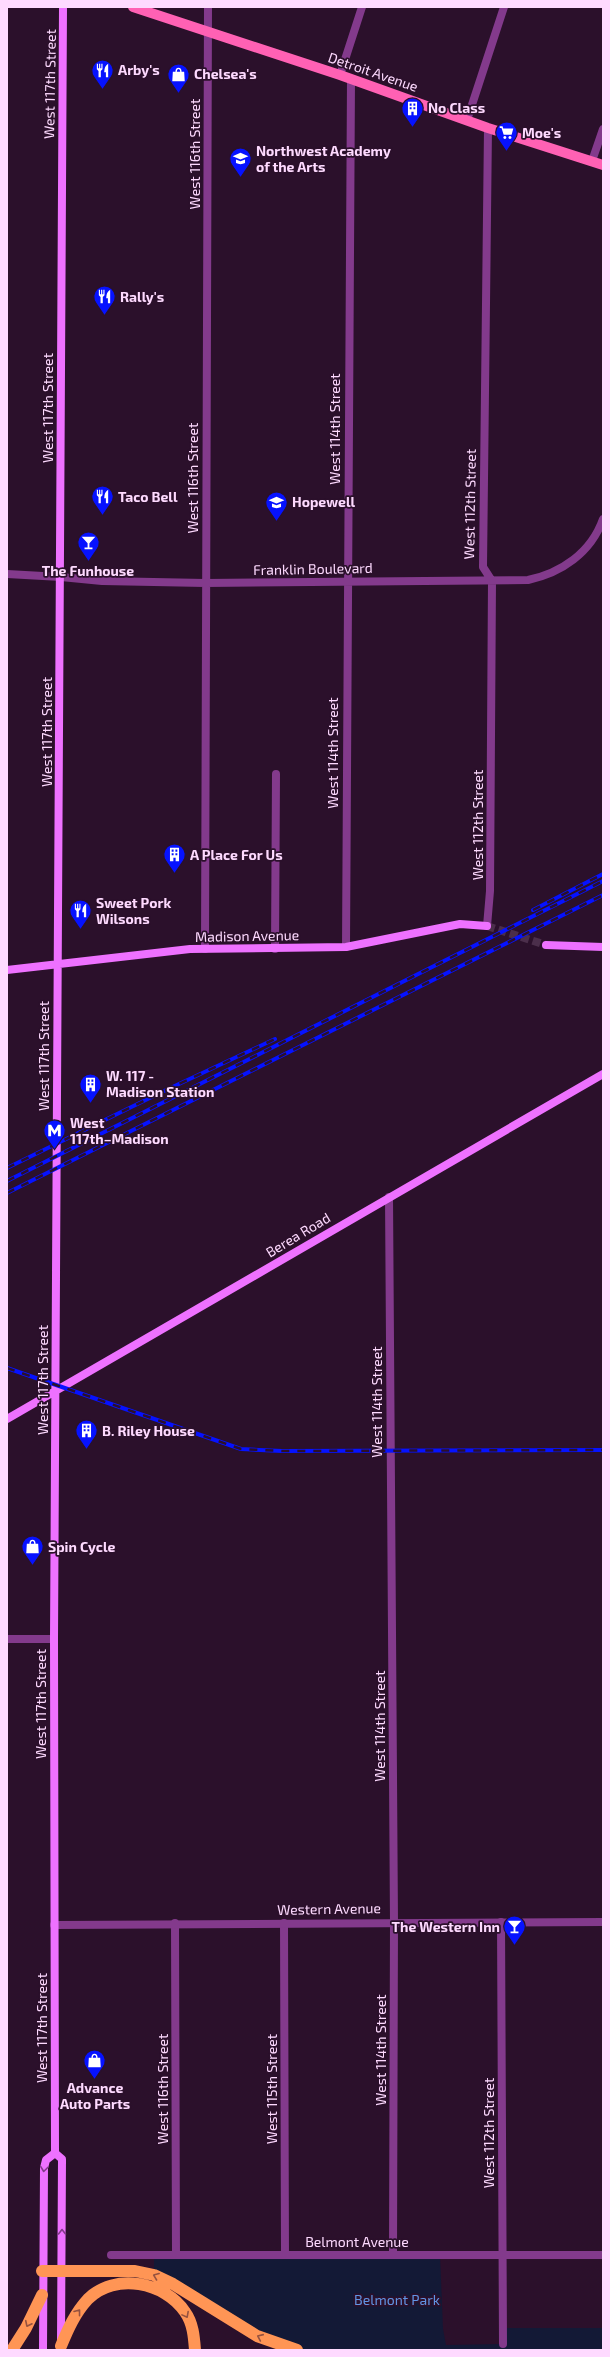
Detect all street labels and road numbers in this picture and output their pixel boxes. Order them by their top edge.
street label: West 117th Street [40,29,59,139]
street label: Detroit Avenue [326,48,420,95]
street label: West 116th Street [186,99,203,209]
street label: West 117th Street [39,353,56,463]
street label: West 114th Street [326,373,343,485]
street label: West 116th Street [184,423,201,533]
street label: West 112th Street [460,449,479,559]
street label: Franklin Boulevard [253,559,373,578]
street label: West 117th Street [38,677,55,787]
street label: West 114th Street [324,697,341,809]
street label: West 112th Street [469,770,486,880]
street label: Madison Avenue [195,926,299,945]
street label: West 117th Street [35,1001,52,1111]
street label: Berea Road [262,1209,333,1260]
street label: West 117th Street [34,1325,51,1435]
street label: West 114th Street [368,1346,385,1458]
street label: West 117th Street [32,1649,49,1759]
street label: West 114th Street [371,1670,388,1782]
street label: Western Avenue [277,1899,381,1918]
street label: West 117th Street [33,1973,50,2083]
street label: West 114th Street [372,1994,389,2106]
street label: West 116th Street [154,2034,171,2144]
street label: West 115th Street [263,2034,280,2144]
street label: West 112th Street [480,2078,497,2188]
street label: Belmont Avenue [305,2233,409,2250]

